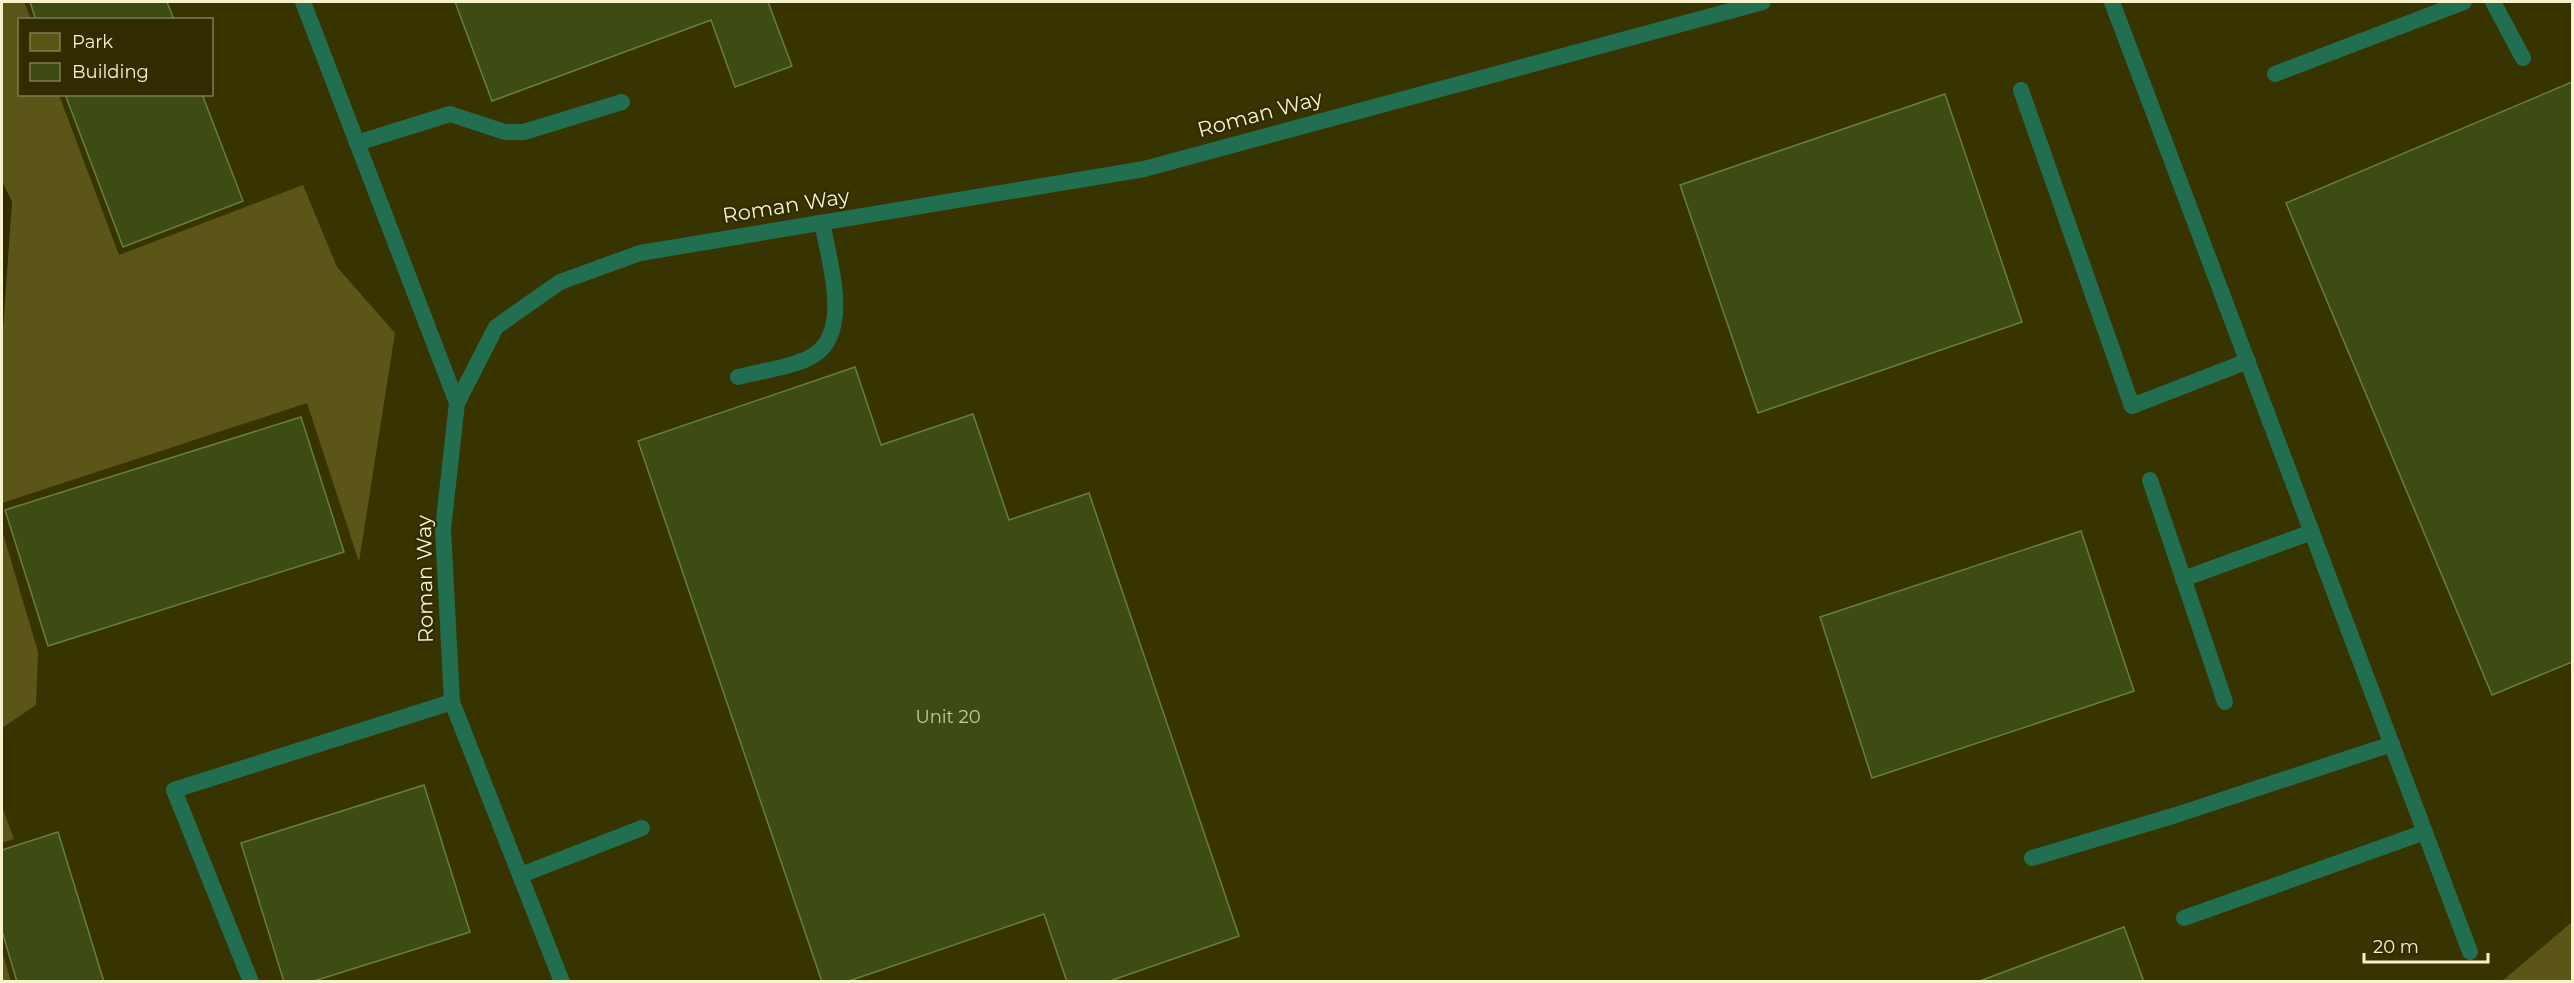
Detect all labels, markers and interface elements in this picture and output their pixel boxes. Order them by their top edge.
legend [18,18,213,96]
text: Park [72,31,113,53]
text: Building [72,61,149,83]
street label: Roman Way [1195,85,1326,142]
street label: Roman Way [721,183,852,228]
street label: Roman Way [411,514,438,643]
house number: Unit 20 [915,706,981,728]
scale bar [2364,926,2488,964]
text: 20 m [2373,936,2419,958]

